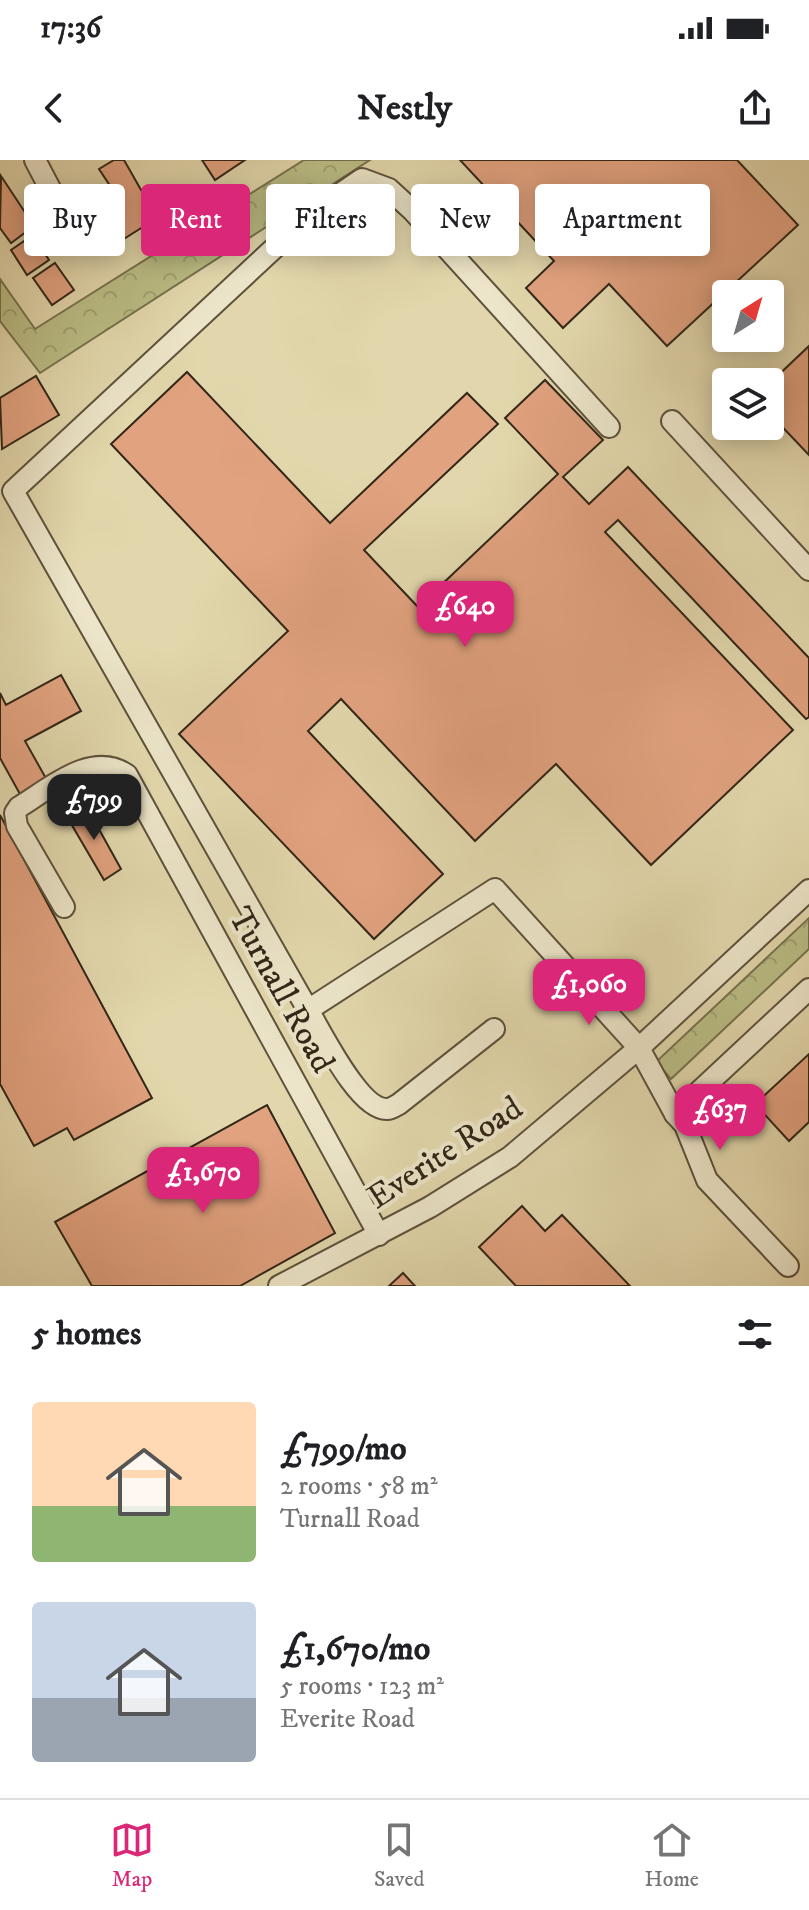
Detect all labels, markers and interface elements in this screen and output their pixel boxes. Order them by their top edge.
text: 17:36 [40,10,101,47]
icon: back [32,86,76,130]
text: Nestly [357,86,452,131]
icon: share [733,86,777,130]
chip: Buy [24,184,125,256]
chip: Rent [141,184,250,256]
chip: Filters [266,184,395,256]
chip: New [411,184,519,256]
chip: Apartment [535,184,710,256]
north arrow [712,280,784,352]
map controls [712,280,784,440]
button: layers [712,368,784,440]
pin: £640 [418,581,512,649]
text: £640 [435,590,495,623]
pin: £799 [47,774,141,842]
text: £799 [65,783,123,816]
street label: Turnall Road [218,900,344,1080]
pin: £1,060 [524,959,654,1027]
text: £1,060 [551,968,627,1001]
pin: £637 [673,1084,767,1152]
street label: Everite Road [360,1087,530,1219]
text: £637 [693,1093,747,1126]
pin: £1,670 [138,1147,268,1215]
text: £1,670 [165,1156,241,1189]
icon: filters [733,1312,777,1356]
text: 5 homes [32,1313,141,1355]
text: £799/mo [280,1428,407,1470]
icon: home [96,1434,192,1530]
text: 2 rooms · 58 m² [280,1470,438,1503]
text: Turnall Road [280,1503,420,1536]
text: £1,670/mo [280,1628,430,1670]
icon: home [96,1634,192,1730]
text: 5 rooms · 123 m² [280,1670,444,1703]
text: Everite Road [280,1703,415,1736]
tab: Map [110,1818,154,1893]
tab: Saved [374,1818,425,1893]
tab: Home [645,1818,699,1893]

